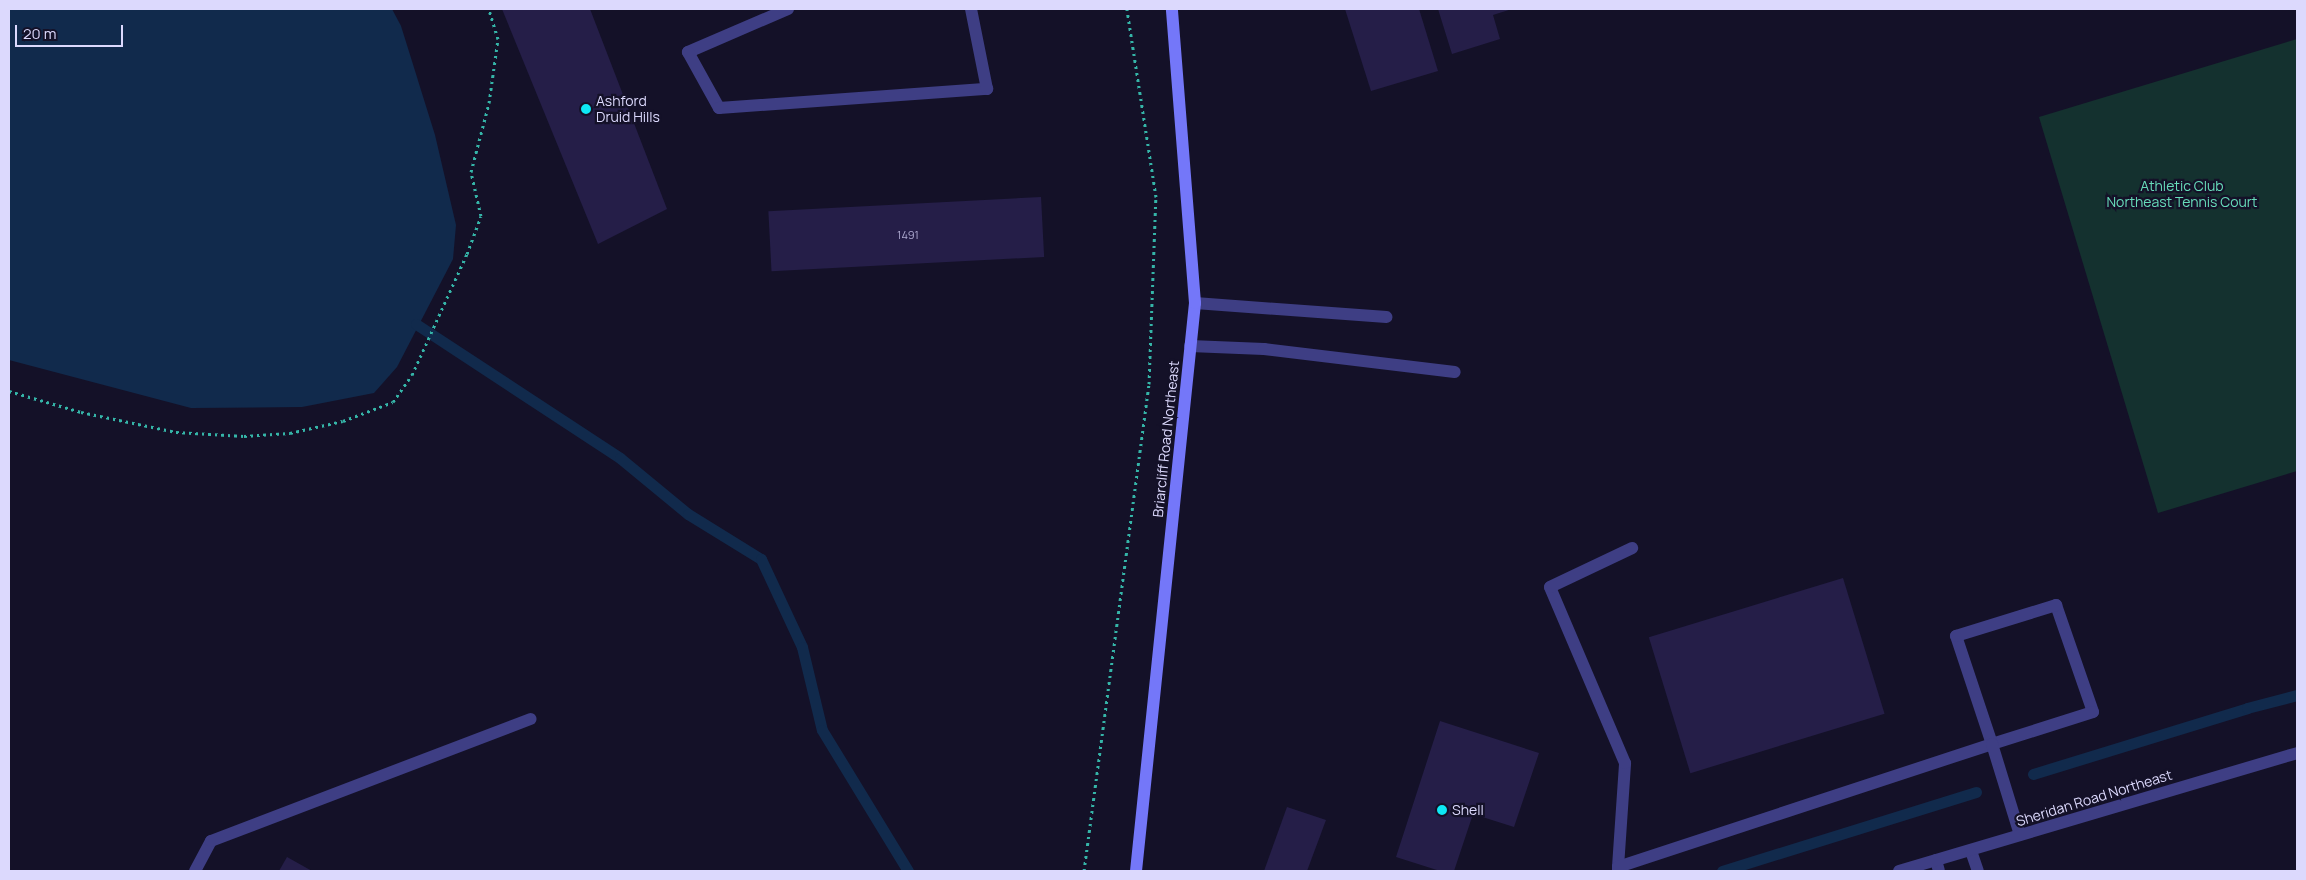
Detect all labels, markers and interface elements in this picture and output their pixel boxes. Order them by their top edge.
scale bar [18,15,125,47]
text: 20 m [23,23,56,44]
place label: Ashford Druid Hills [596,93,660,125]
marker: Ashford Druid Hills [580,103,592,115]
park label: Athletic Club Northeast Tennis Court [2107,178,2257,210]
house number: 1491 [897,228,919,242]
street label: Briarcliff Road Northeast [1149,360,1183,518]
street label: Sheridan Road Northeast [2014,766,2174,830]
place label: Shell [1452,802,1484,818]
marker: Shell [1436,804,1448,816]

